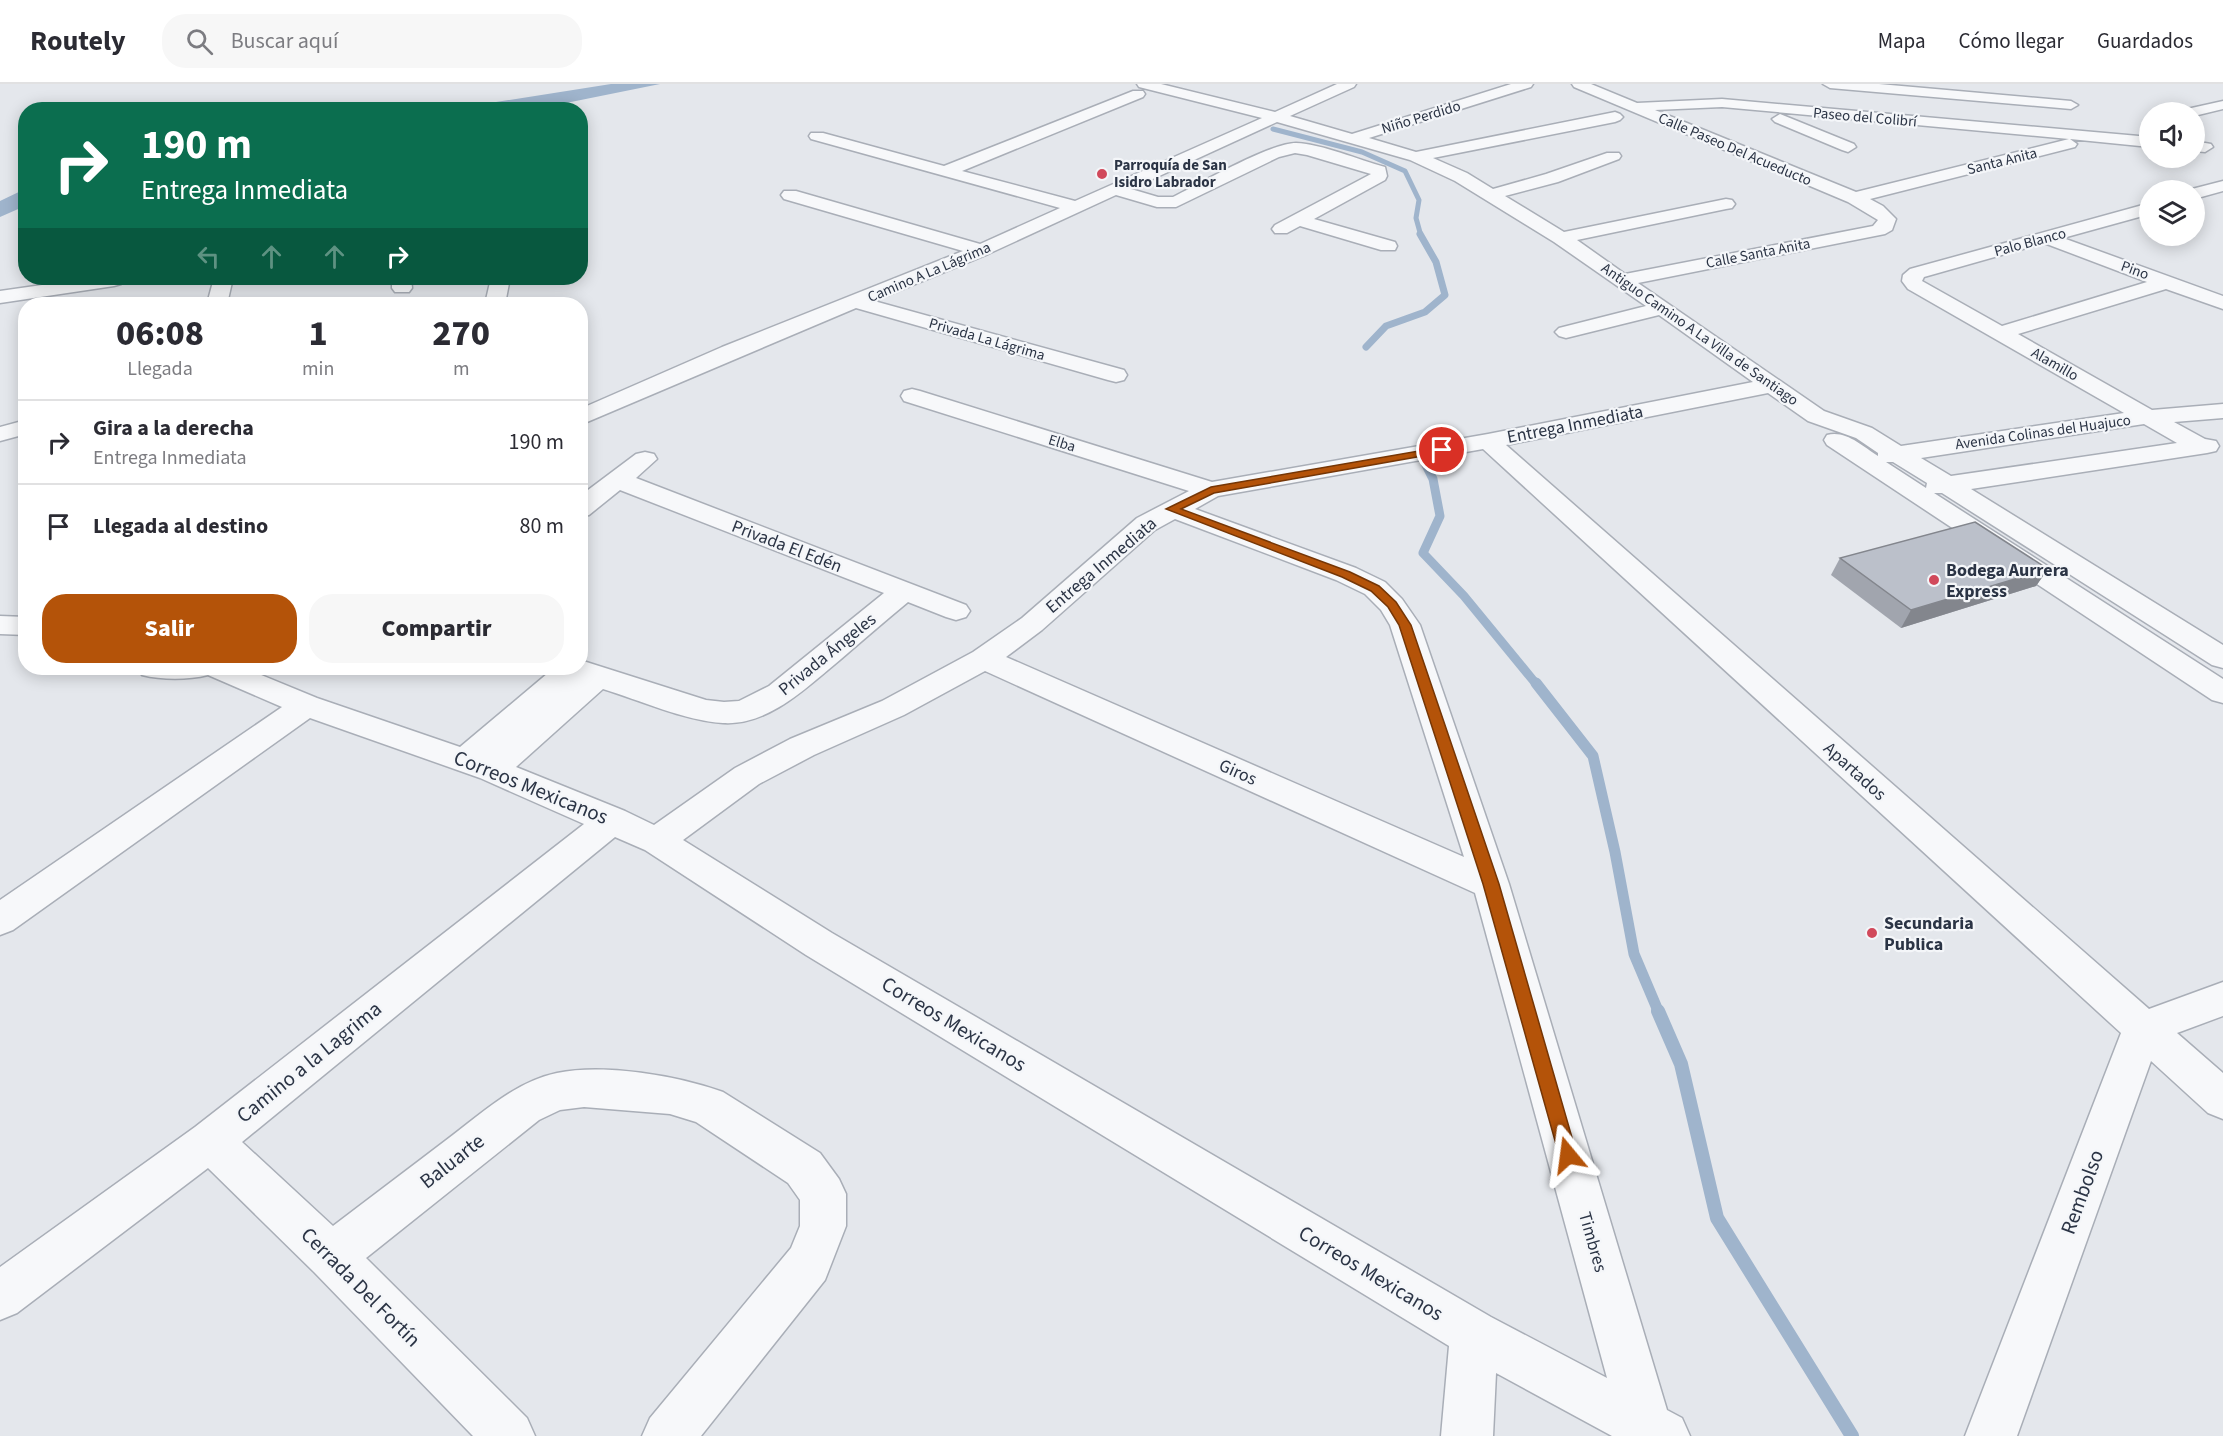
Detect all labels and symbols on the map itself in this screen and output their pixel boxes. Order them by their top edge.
street label: Niño Perdido [1379,95,1463,139]
street label: Paseo del Colibrí [1812,102,1919,133]
street label: Calle Paseo Del Acueducto [1655,108,1815,191]
street label: Santa Anita [1965,143,2039,180]
place label: Parroquía de San Isidro Labrador [1114,155,1227,193]
marker: Parroquía de San Isidro Labrador [1095,167,1109,181]
street label: Palo Blanco [1992,223,2068,262]
street label: Calle Santa Anita [1704,233,1812,274]
street label: Camino A La Lágrima [864,237,994,308]
street label: Pino [2118,256,2152,285]
street label: Antiguo Camino A La Villa de Santiago [1597,258,1803,411]
street label: Privada La Lágrima [926,313,1047,366]
street label: Alamillo [2027,342,2082,386]
street label: Entrega Inmediata [1505,399,1645,450]
street label: Avenida Colinas del Huajuco [1954,410,2132,455]
pin [1416,424,1467,475]
street label: Elba [1046,429,1078,458]
street label: Entrega Inmediata [1040,511,1162,619]
street label: Privada El Edén [728,514,846,579]
place label: Bodega Aurrera Express [1946,558,2069,604]
marker: Bodega Aurrera Express [1927,573,1941,587]
street label: Privada Ángeles [773,607,881,702]
street label: Apartados [1818,736,1892,806]
street label: Correos Mexicanos [449,742,613,832]
street label: Giros [1215,753,1261,792]
place label: Secundaria Publica [1884,911,1974,957]
marker: Secundaria Publica [1865,926,1879,940]
street label: Correos Mexicanos [876,969,1032,1079]
street label: Camino a la Lagrima [230,994,388,1130]
position arrow [1536,1123,1600,1187]
street label: Baluarte [413,1126,491,1196]
street label: Rembolso [2053,1145,2111,1239]
street label: Timbres [1572,1209,1613,1275]
street label: Correos Mexicanos [1293,1218,1449,1328]
street label: Cerrada Del Fortín [294,1220,428,1354]

